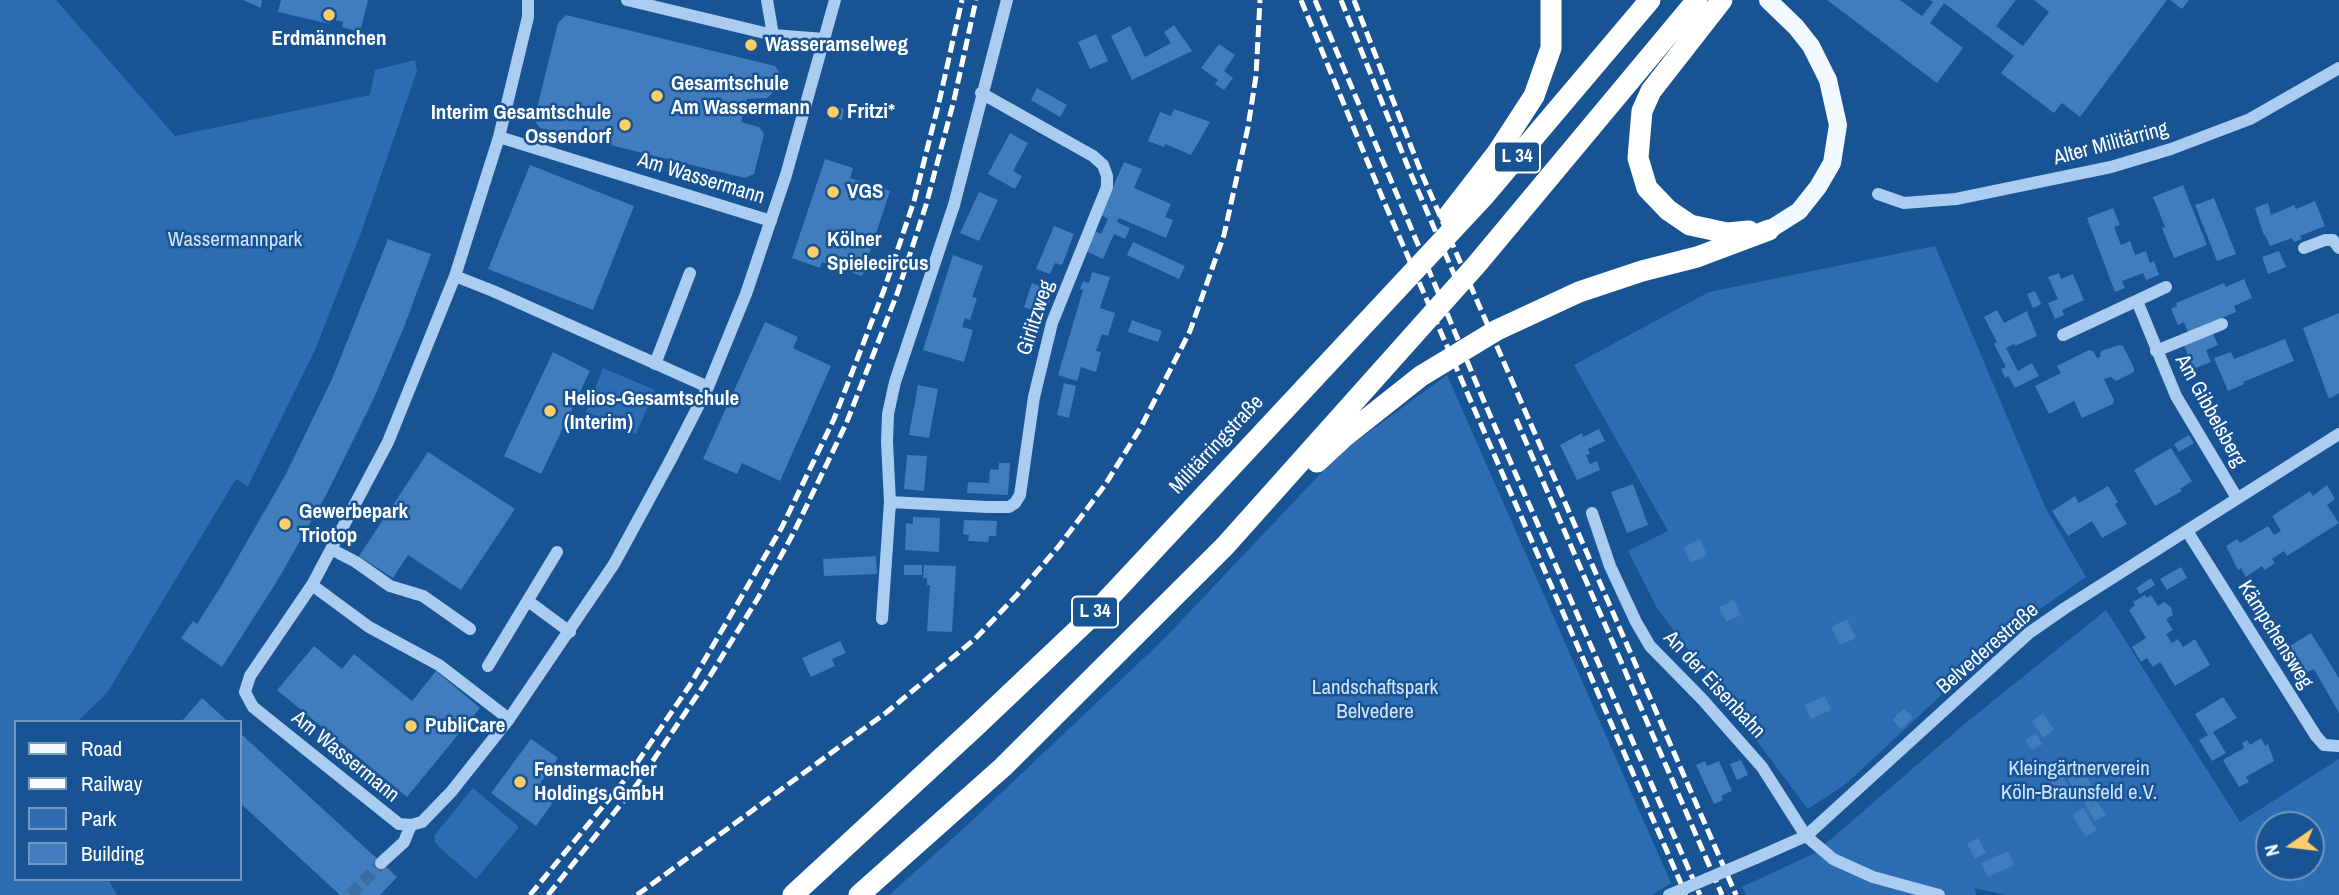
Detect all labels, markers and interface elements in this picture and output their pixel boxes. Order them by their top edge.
marker: Erdmännchen [321,7,337,23]
place label: Erdmännchen [272,26,386,52]
place label: Wasseramselweg [765,32,908,58]
marker: Wasseramselweg [743,37,759,53]
place label: Gesamtschule Am Wassermann [671,71,810,121]
marker: Gesamtschule Am Wassermann [649,88,665,104]
place label: Fritzi* [847,99,895,125]
place label: Interim Gesamtschule Ossendorf [431,100,611,150]
marker: Fritzi* [825,104,841,120]
marker: Interim Gesamtschule Ossendorf [617,117,633,133]
street label: Alter Militärring [2051,117,2171,171]
road number: L 34 [1494,141,1540,172]
street label: Am Wassermann [634,148,768,210]
place label: VGS [847,179,883,205]
marker: VGS [825,184,841,200]
park label: Wassermannpark [168,227,302,253]
place label: Kölner Spielecircus [827,227,928,277]
marker: Kölner Spielecircus [805,244,821,260]
street label: Girlitzweg [1012,277,1060,359]
street label: Am Gibbelsberg [2169,350,2251,472]
place label: Helios-Gesamtschule (Interim) [564,386,739,436]
street label: Militärringstraße [1165,390,1269,500]
marker: Helios-Gesamtschule (Interim) [542,403,558,419]
place label: Gewerbepark Triotop [299,499,408,549]
marker: Gewerbepark Triotop [277,516,293,532]
street label: Kämpchensweg [2232,576,2318,694]
road number: L 34 [1072,596,1118,628]
street label: Belvederestraße [1932,598,2044,700]
street label: An der Eisenbahn [1658,626,1770,744]
park label: Landschaftspark Belvedere [1312,675,1438,725]
street label: Am Wassermann [286,706,404,808]
place label: PubliCare [425,713,505,739]
marker: PubliCare [403,718,419,734]
legend [14,720,242,881]
text: Road [81,734,122,763]
park label: Kleingärtnerverein Köln-Braunsfeld e.V. [2001,756,2157,806]
place label: Fenstermacher Holdings GmbH [534,757,664,807]
text: Railway [81,769,142,798]
marker: Fenstermacher Holdings GmbH [512,774,528,790]
text: Park [81,804,116,833]
north arrow [2255,811,2325,881]
text: Building [81,839,144,868]
text: N [2258,842,2286,859]

